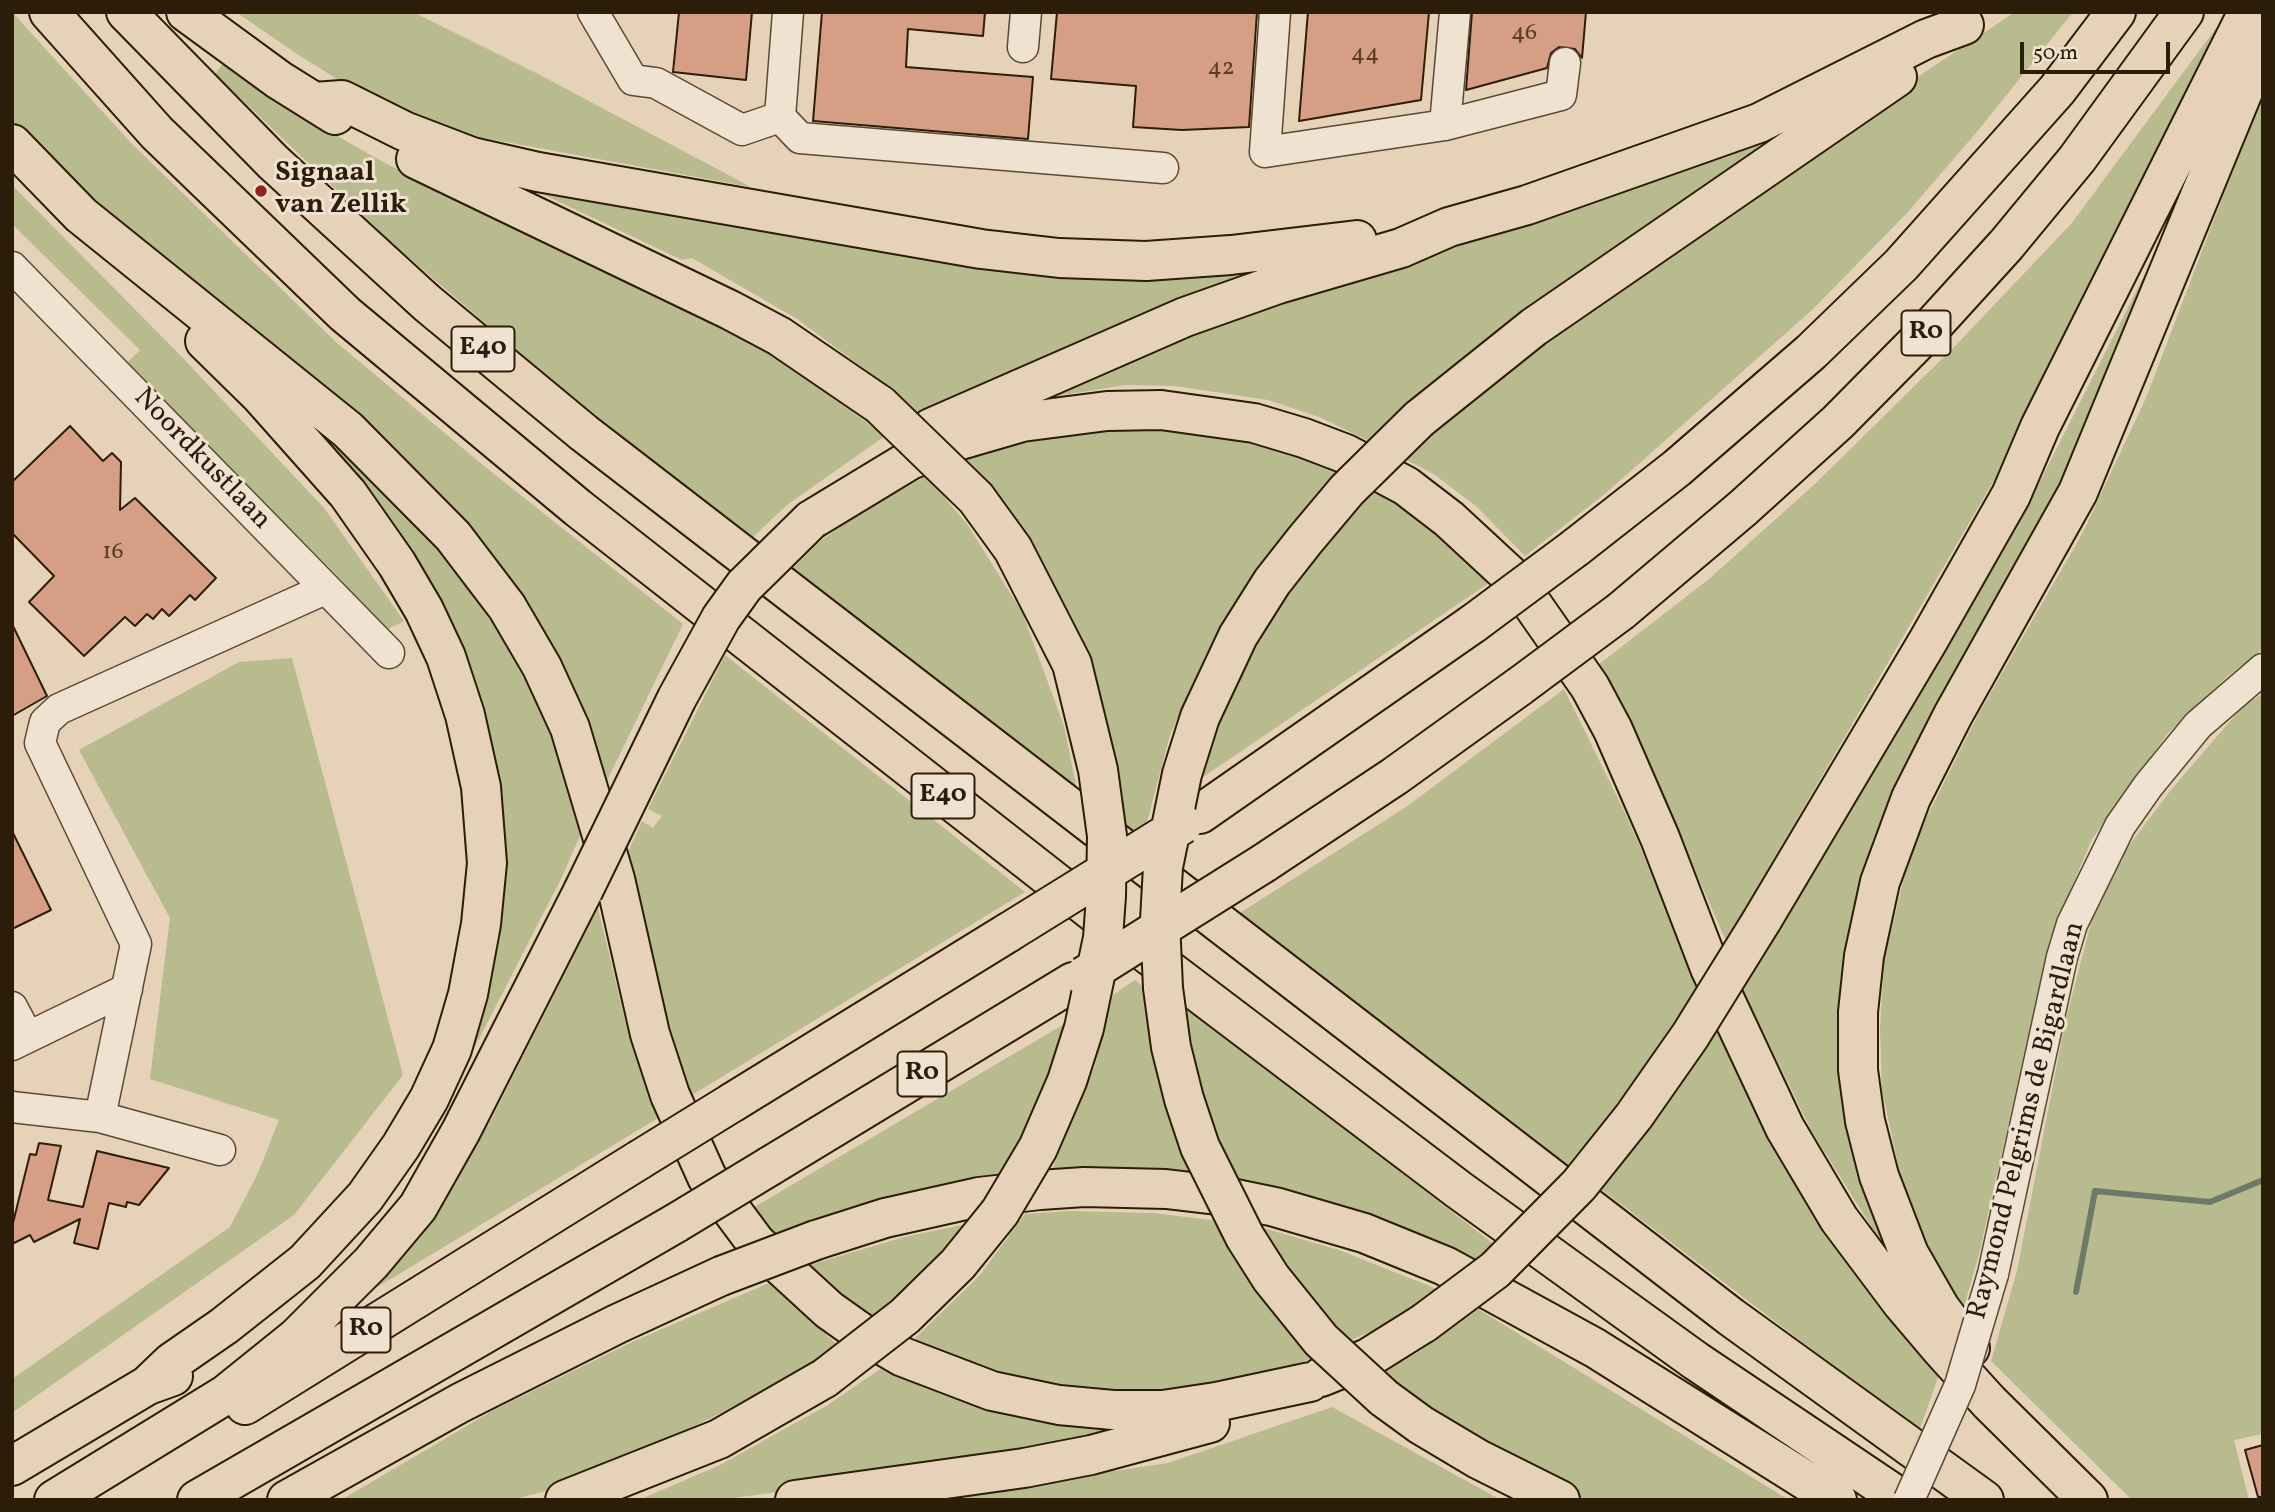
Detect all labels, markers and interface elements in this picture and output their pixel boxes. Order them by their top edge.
house number: 46 [1511,21,1537,49]
scale bar [2023,28,2174,72]
text: 50 m [2033,39,2078,68]
house number: 44 [1351,42,1379,70]
house number: 42 [1207,56,1235,84]
place label: Signaal van Zellik [275,158,407,224]
marker: Signaal van Zellik [253,183,269,199]
road number: R0 [1902,310,1951,356]
road number: E40 [452,326,514,372]
street label: Noordkustlaan [125,382,277,538]
house number: 16 [102,540,124,568]
road number: E40 [912,774,974,818]
street label: Raymond Pelgrims de Bigardlaan [1962,919,2094,1323]
road number: R0 [898,1051,946,1096]
road number: R0 [342,1308,390,1352]

